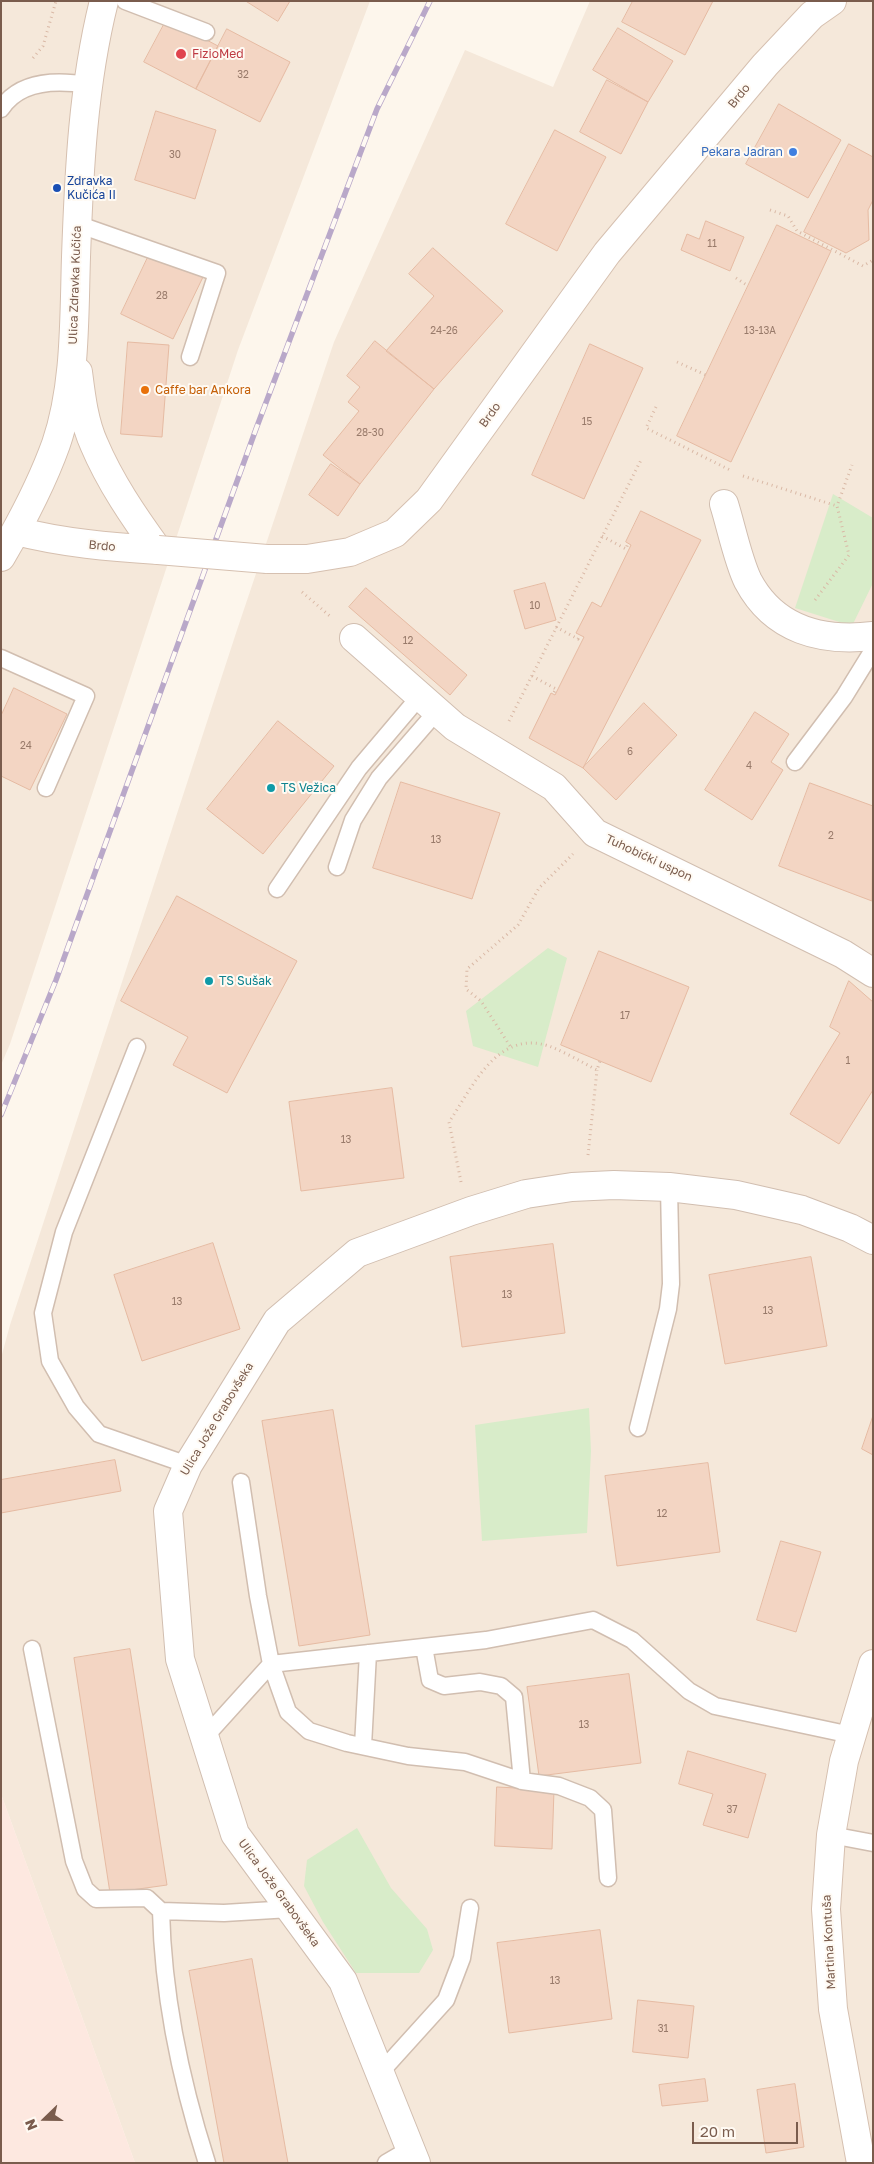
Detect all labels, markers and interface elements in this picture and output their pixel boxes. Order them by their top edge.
marker: FizioMed [174,47,188,61]
place label: FizioMed [192,47,244,61]
house number: 32 [237,69,249,81]
street label: Brdo [725,81,753,111]
place label: Pekara Jadran [701,145,783,159]
marker: Pekara Jadran [787,146,799,158]
house number: 30 [169,149,181,161]
place label: Zdravka Kučića II [67,174,116,202]
marker: Zdravka Kučića II [51,182,63,194]
street label: Ulica Zdravka Kučića [66,225,84,345]
house number: 11 [707,238,717,250]
house number: 28 [156,290,168,302]
house number: 24-26 [430,325,458,337]
house number: 13-13A [744,325,776,337]
place label: Caffe bar Ankora [155,383,251,397]
marker: Caffe bar Ankora [139,384,151,396]
street label: Brdo [476,400,504,430]
house number: 15 [582,416,592,428]
house number: 28-30 [356,427,384,439]
street label: Brdo [88,538,116,554]
house number: 10 [529,600,541,612]
house number: 12 [403,635,413,647]
house number: 24 [20,740,32,752]
house number: 6 [627,746,633,758]
house number: 4 [746,760,752,772]
place label: TS Vežica [281,781,336,795]
marker: TS Vežica [265,782,277,794]
house number: 2 [828,830,834,842]
street label: Tuhobićki uspon [603,832,695,884]
house number: 13 [431,834,441,846]
place label: TS Sušak [219,974,272,988]
marker: TS Sušak [203,975,215,987]
house number: 17 [620,1010,630,1022]
house number: 1 [846,1055,850,1067]
house number: 13 [341,1134,351,1146]
house number: 13 [502,1289,512,1301]
house number: 13 [172,1296,182,1308]
house number: 13 [763,1305,773,1317]
street label: Ulica Jože Grabovšeka [177,1360,257,1478]
house number: 12 [657,1508,667,1520]
house number: 13 [579,1719,589,1731]
house number: 37 [726,1804,738,1816]
street label: Ulica Jože Grabovšeka [235,1836,323,1950]
street label: Martina Kontuša [819,1894,839,1990]
house number: 13 [550,1975,560,1987]
house number: 31 [658,2023,668,2035]
north arrow [20,2094,70,2144]
scale bar [694,2112,800,2144]
text: N [21,2117,41,2133]
text: 20 m [700,2122,735,2140]

